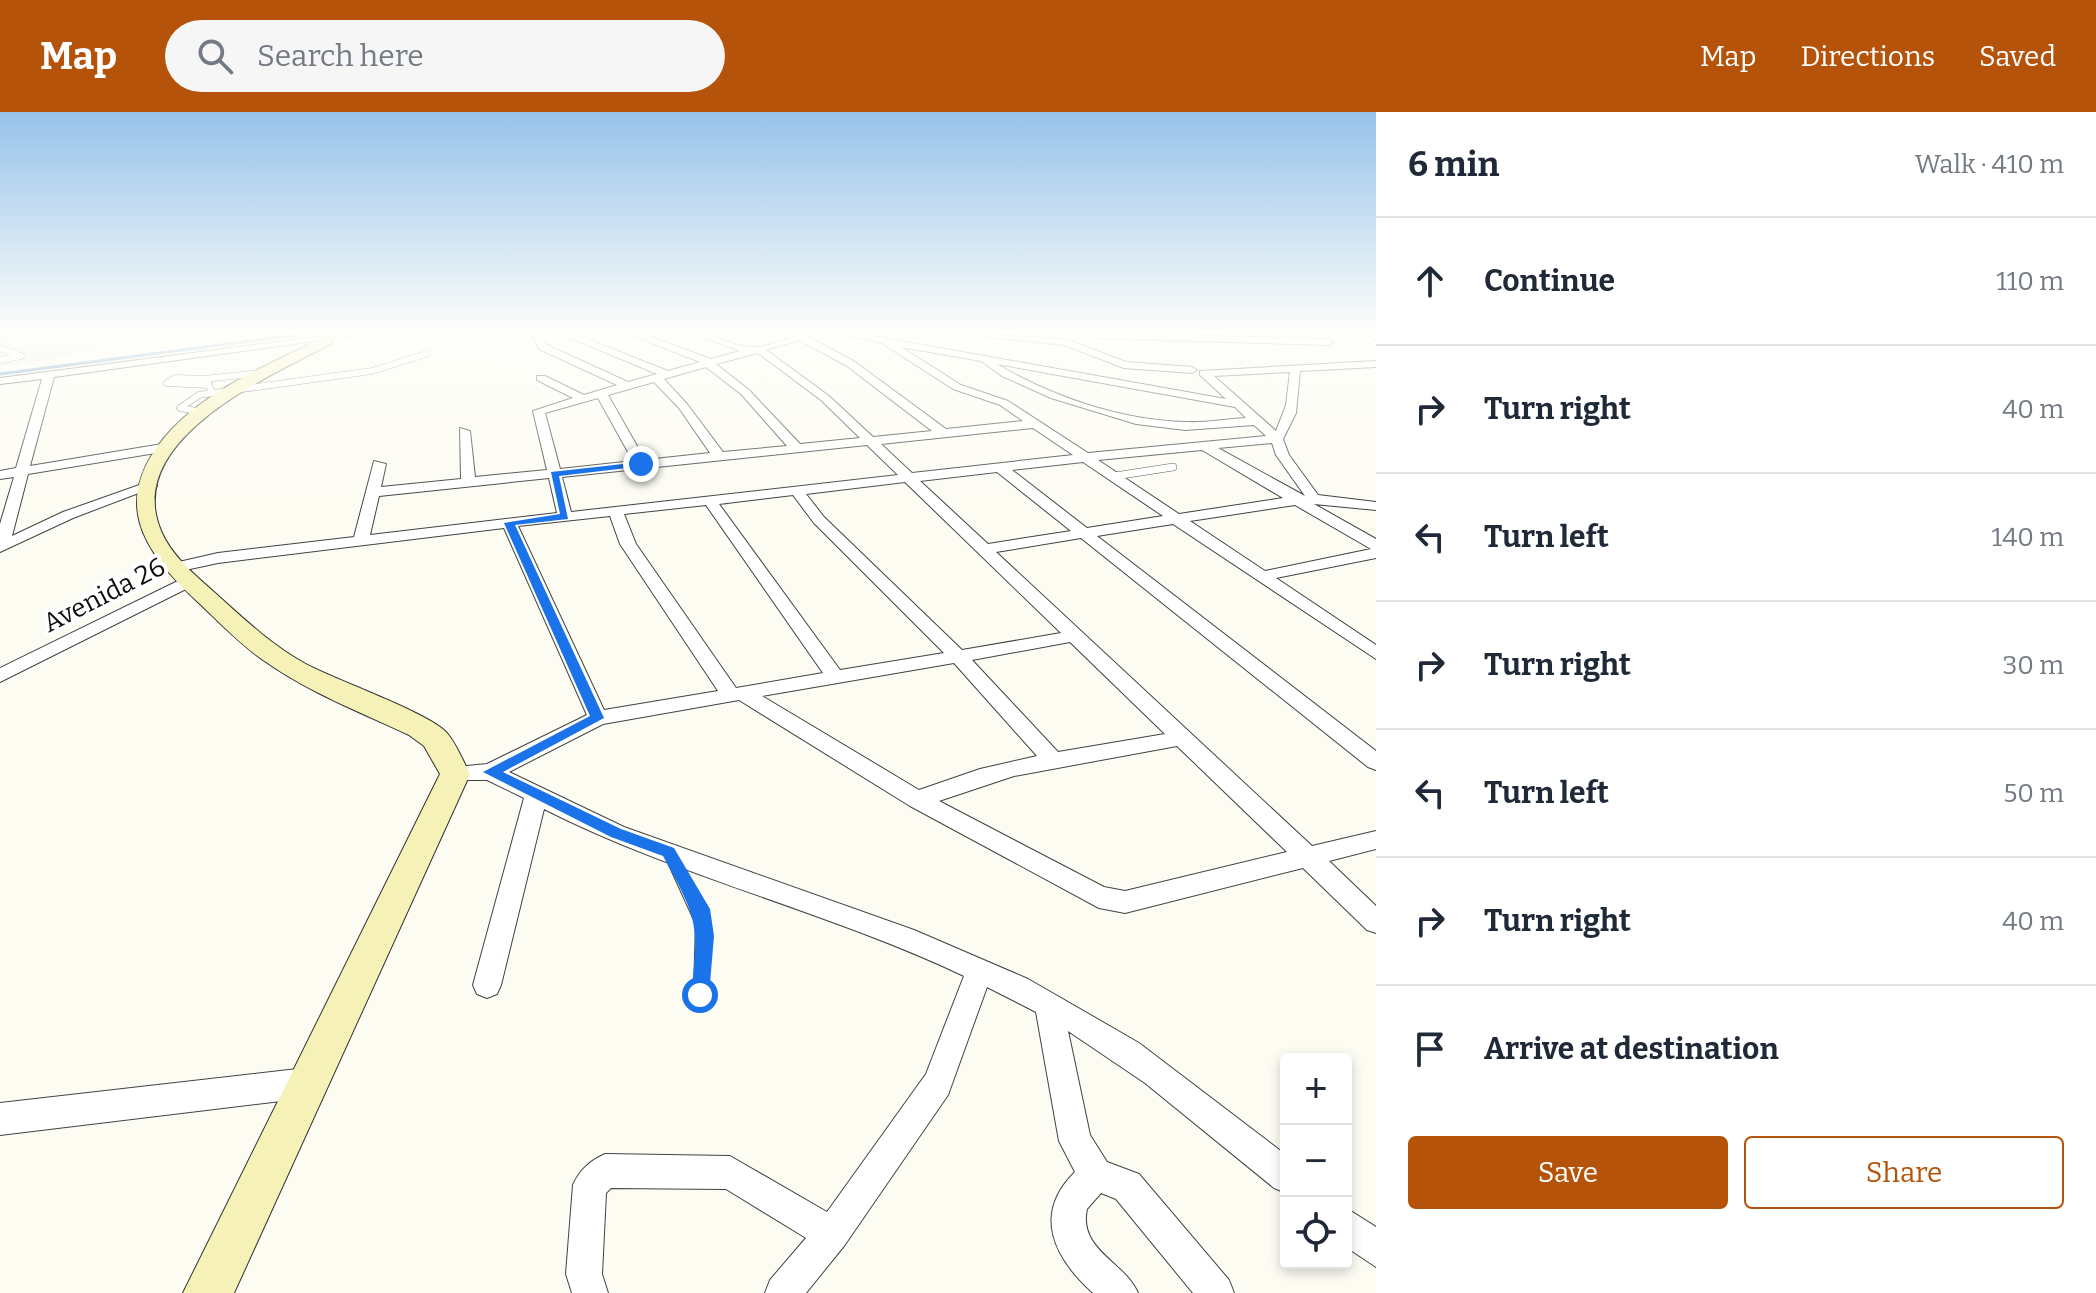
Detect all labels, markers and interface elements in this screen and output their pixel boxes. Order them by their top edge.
search box [165,20,725,92]
text: Map [40,33,117,79]
icon: search [193,34,237,78]
text: Search here [257,38,424,74]
text: Map [1700,40,1756,73]
text: Directions [1800,40,1935,73]
text: Saved [1979,40,2056,73]
text: 6 min [1408,144,1499,185]
text: Walk · 410 m [1915,149,2064,180]
icon: ahead [1408,259,1452,303]
text: Continue [1484,263,1615,299]
text: 110 m [1996,266,2064,297]
icon: right [1408,387,1452,431]
text: Turn right [1484,391,1631,427]
text: 40 m [2002,394,2064,425]
route end [623,446,659,482]
icon: left [1408,515,1452,559]
text: Turn left [1484,519,1609,555]
text: 140 m [1992,522,2064,553]
street label: Avenida 26 [38,551,170,639]
icon: right [1408,643,1452,687]
text: Turn right [1484,647,1631,683]
text: 30 m [2003,650,2064,681]
icon: left [1408,771,1452,815]
text: Turn left [1484,775,1609,811]
text: 50 m [2003,778,2064,809]
icon: right [1408,899,1452,943]
text: Turn right [1484,903,1631,939]
text: 40 m [2002,906,2064,937]
route start [682,977,718,1013]
icon: arrive [1408,1027,1452,1071]
text: Arrive at destination [1484,1031,1779,1067]
map controls [1280,1053,1352,1269]
button: + [1280,1053,1352,1125]
button: − [1280,1125,1352,1197]
button: Save [1408,1136,1728,1209]
button: Share [1744,1136,2064,1209]
button: locate [1280,1197,1352,1269]

